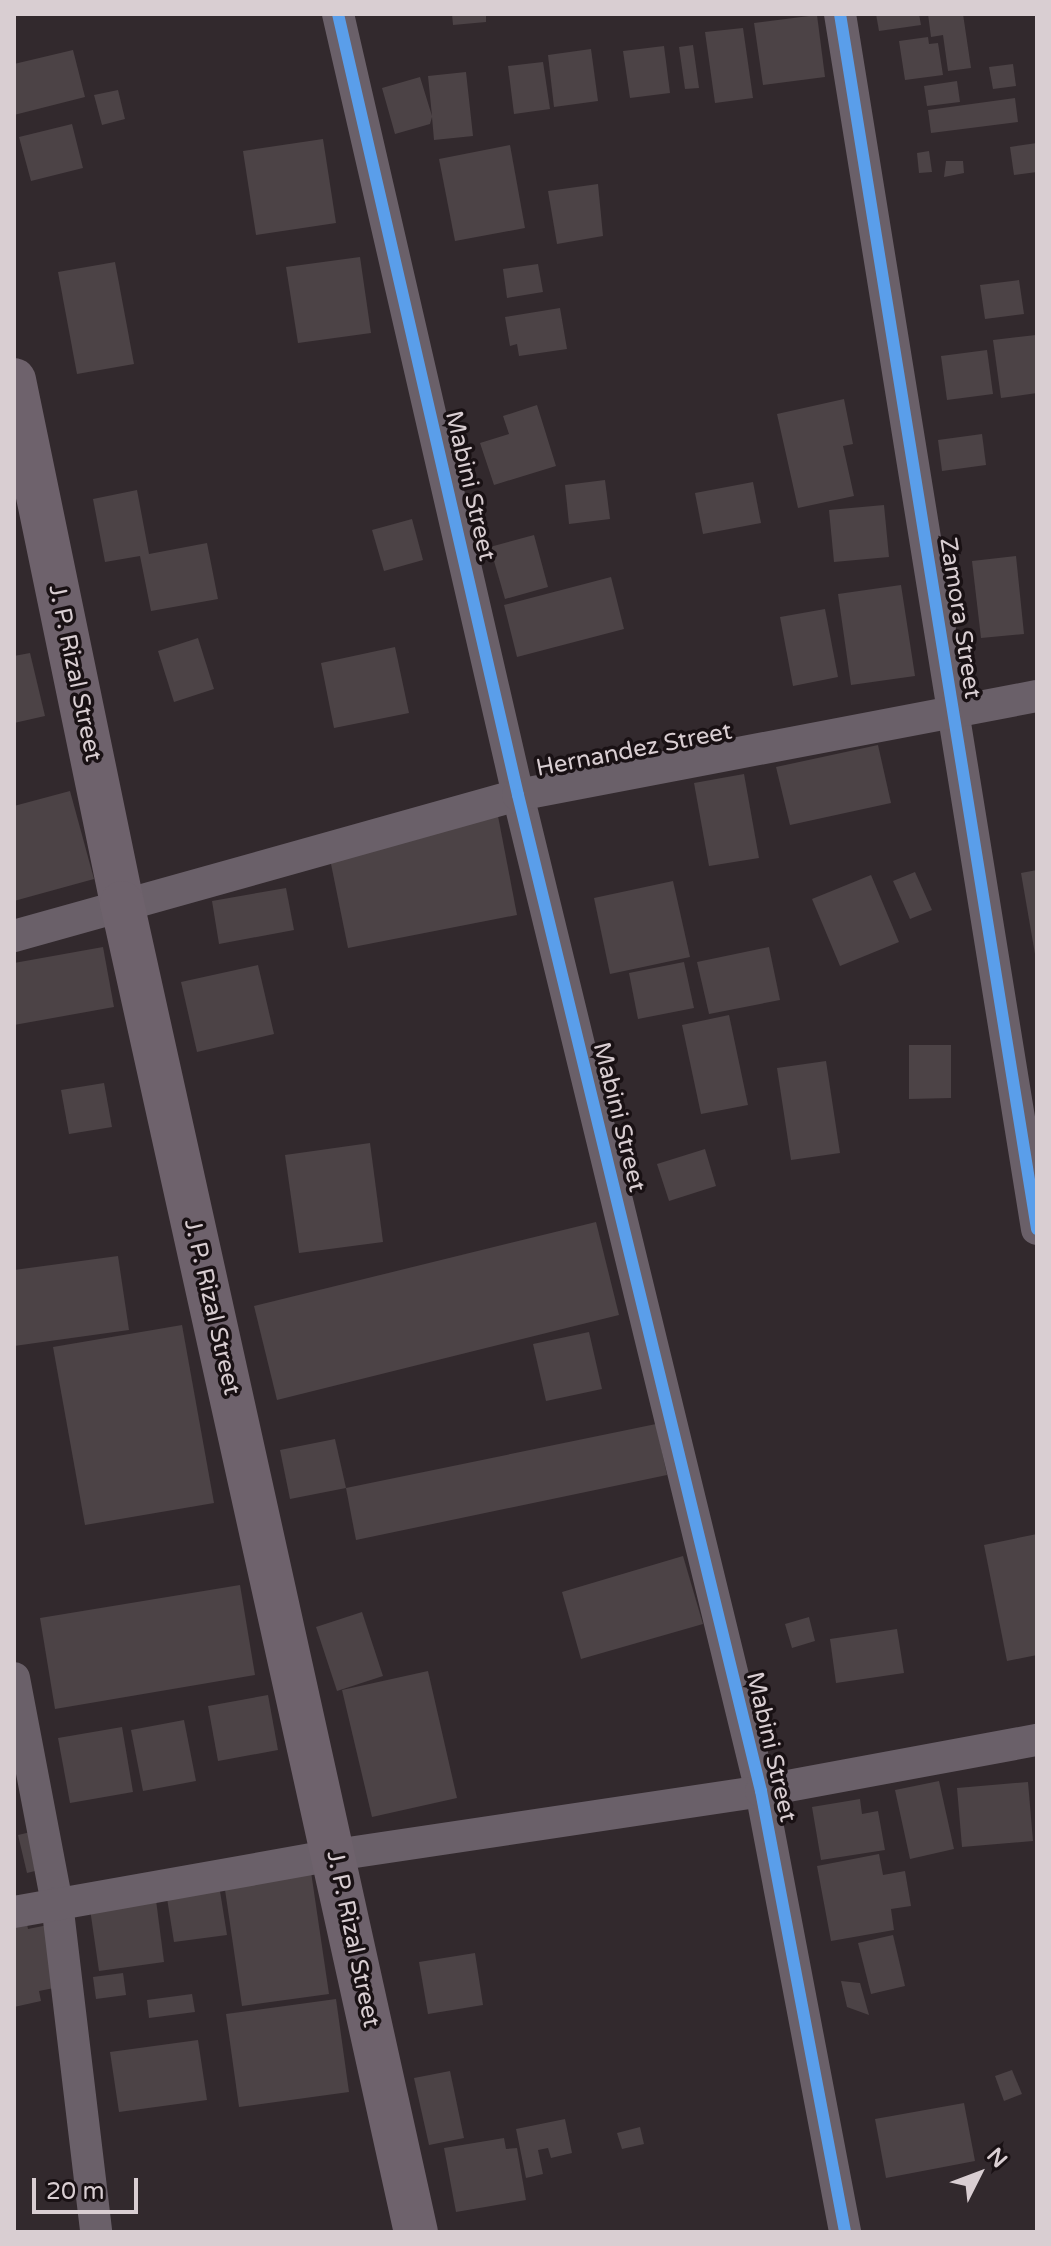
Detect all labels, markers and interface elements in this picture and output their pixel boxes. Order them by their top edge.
street label: Mabini Street [439,408,501,564]
street label: Zamora Street [933,535,987,701]
street label: J. P. Rizal Street [42,582,108,764]
street label: Hernandez Street [534,717,734,783]
street label: Mabini Street [586,1039,652,1195]
street label: J. P. Rizal Street [178,1216,246,1398]
street label: Mabini Street [740,1669,802,1825]
street label: J. P. Rizal Street [320,1848,386,2030]
north arrow [939,2134,1019,2214]
text: N [981,2143,1012,2173]
scale bar [36,2162,142,2212]
text: 20 m [46,2177,104,2206]

